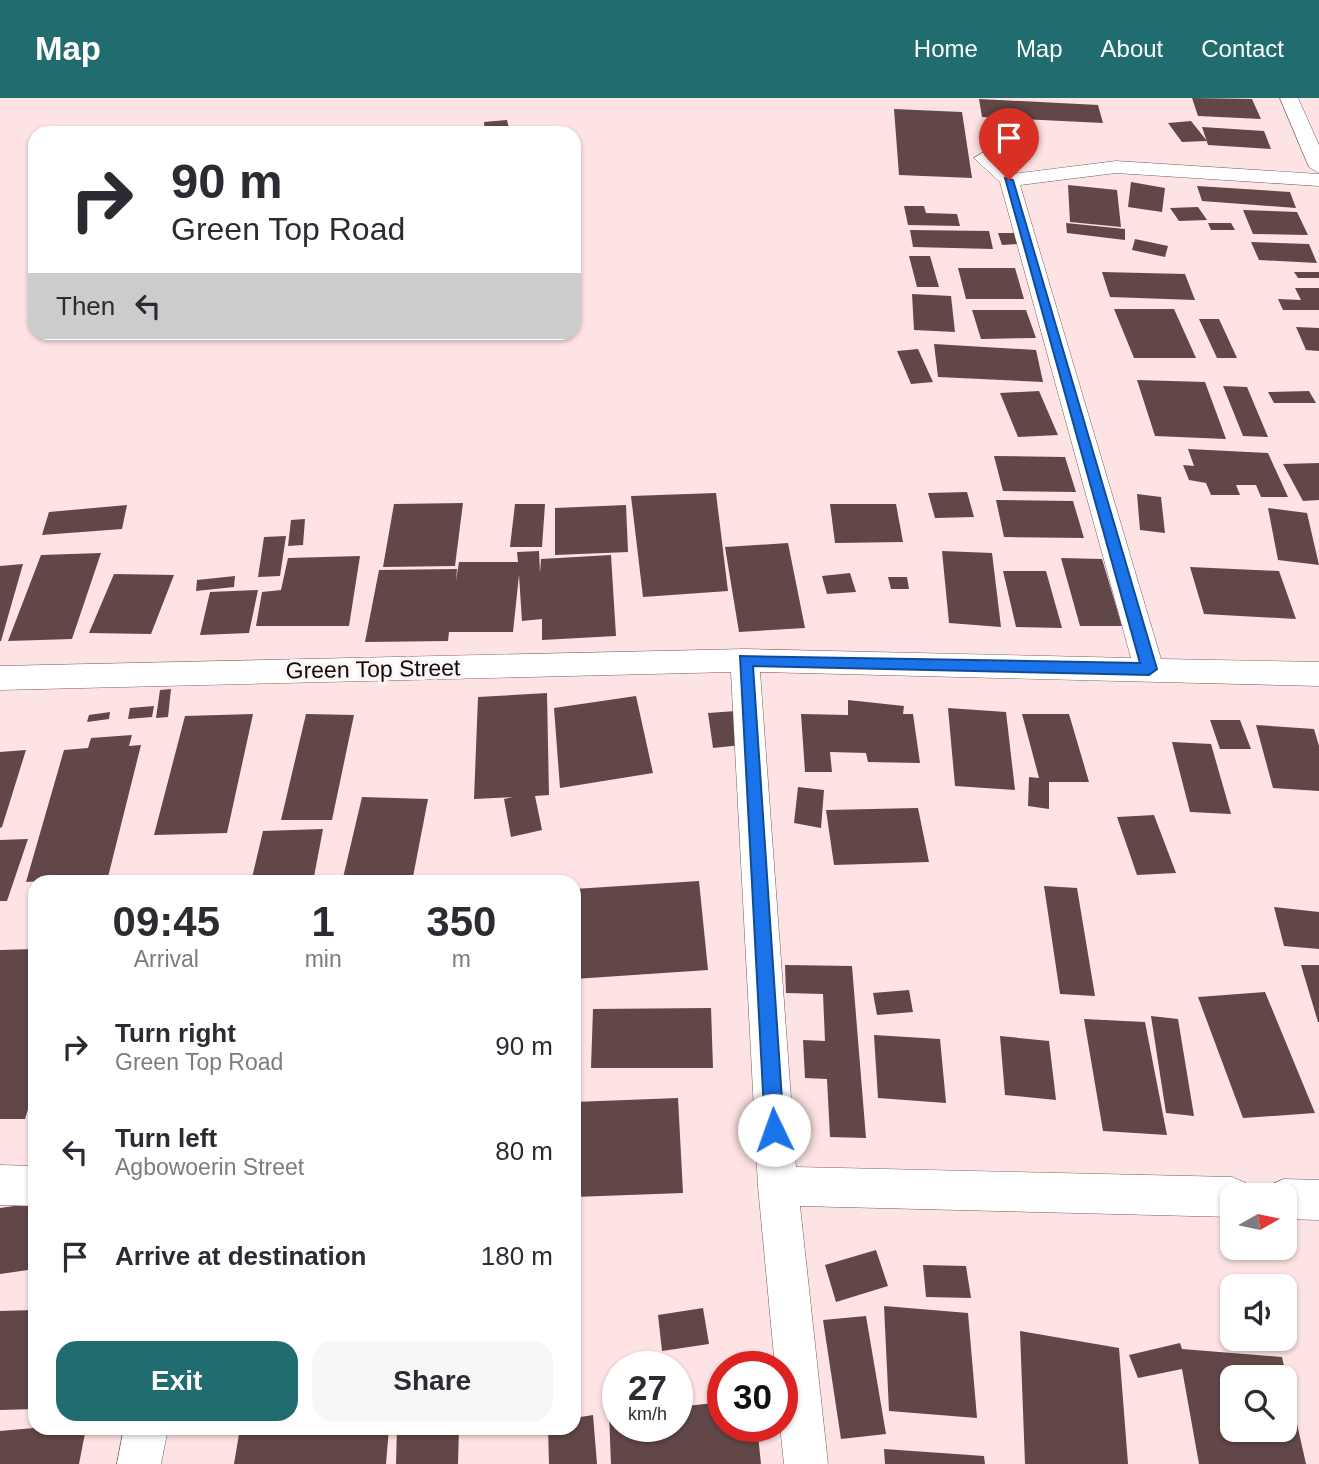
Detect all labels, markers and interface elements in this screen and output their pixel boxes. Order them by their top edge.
text: Map [35,30,101,67]
text: Home [914,35,978,62]
text: Map [1016,35,1063,62]
text: About [1101,35,1163,62]
text: Contact [1201,35,1284,62]
pin [979,108,1039,180]
icon: arrive [990,119,1028,157]
icon: right [56,154,147,245]
text: 90 m [171,154,283,208]
text: Green Top Road [171,211,405,247]
icon: left [129,287,167,325]
text: Then [56,291,115,321]
street label: Green Top Street [285,654,461,684]
text: 09:45 [113,898,220,945]
text: 1 [311,898,335,945]
text: 350 [426,898,496,945]
text: Arrival [134,946,199,972]
text: min [305,946,342,972]
text: m [452,946,471,972]
text: Turn right [115,1018,236,1048]
icon: right [56,1028,94,1066]
text: 90 m [495,1031,553,1061]
text: Green Top Road [115,1049,283,1075]
position arrow [737,1093,811,1167]
text: Turn left [115,1123,217,1153]
icon: left [56,1133,94,1171]
text: 80 m [495,1136,553,1166]
text: Agbowoerin Street [115,1154,304,1180]
north arrow [1220,1183,1297,1260]
map controls [1220,1183,1297,1442]
icon: arrive [56,1238,94,1276]
text: Arrive at destination [115,1241,366,1271]
text: 180 m [481,1241,553,1271]
button: sound [1220,1274,1297,1351]
button: Exit [56,1341,298,1421]
button: Share [312,1341,553,1421]
speed limit sign: 30 [707,1351,798,1442]
button: search [1220,1365,1297,1442]
text: 27 [628,1368,667,1407]
text: km/h [628,1404,667,1424]

